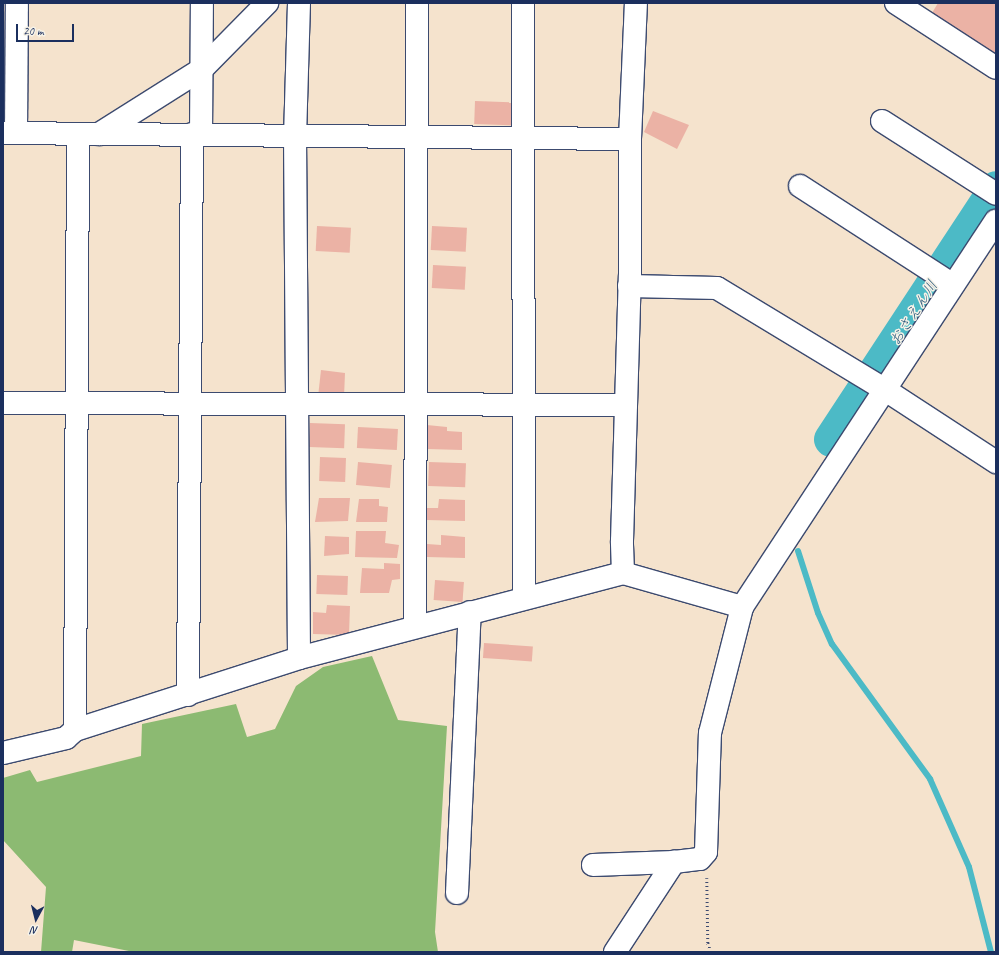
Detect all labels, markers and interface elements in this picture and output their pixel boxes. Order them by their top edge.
scale bar [18,16,76,42]
text: 20 m [23,23,43,39]
water label: おさえん川 [886,277,942,349]
north arrow [16,899,56,939]
text: N [30,924,39,938]

